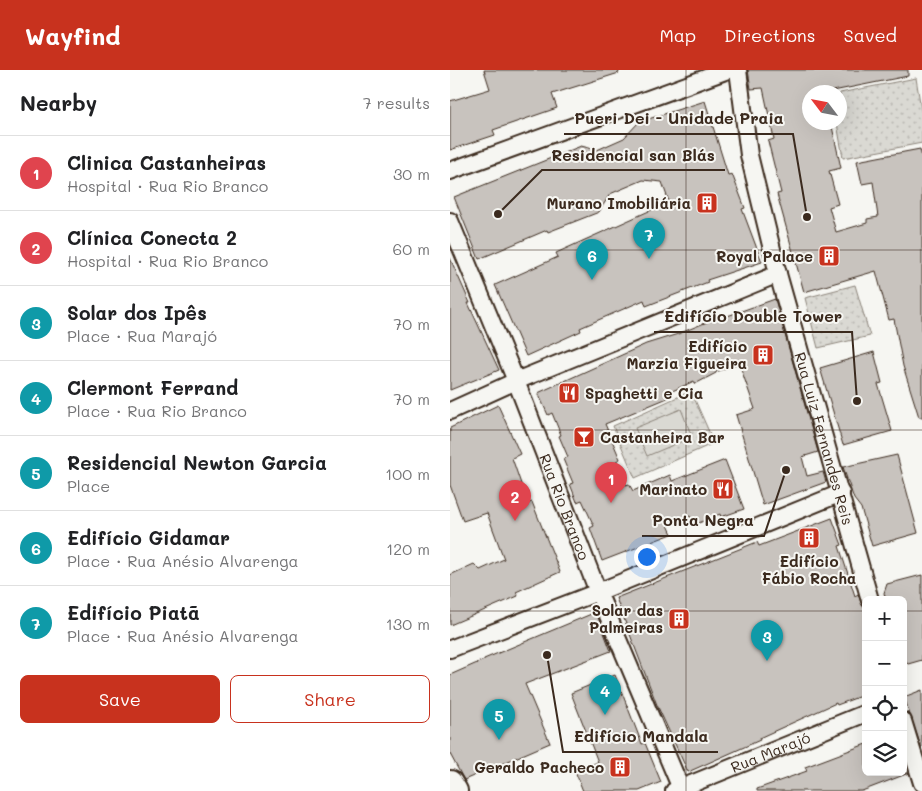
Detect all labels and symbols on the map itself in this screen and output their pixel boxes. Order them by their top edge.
north arrow [802,85,847,130]
callout: Pueri Dei - Unidade Praia [564,103,793,134]
text: Pueri Dei - Unidade Praia [574,107,784,128]
callout: Residencial san Blás [542,139,725,170]
text: Residencial san Blás [551,144,715,165]
building icon: Murano Imobiliária [695,191,719,215]
place label: Murano Imobiliária [546,193,691,213]
pin: 7 [633,218,665,259]
pin: 6 [576,239,608,280]
building icon: Royal Palace [817,244,841,268]
place label: Royal Palace [716,246,813,266]
callout: Edifício Double Tower [654,301,852,332]
text: Edifício Double Tower [664,305,842,326]
place label: Edifício Marzia Figueira [626,336,747,373]
building icon: Edifício Marzia Figueira [751,343,775,367]
street label: Rua Luiz Fernandes Reis [790,350,858,527]
restaurant icon: Spaghetti e Cia [557,381,581,405]
place label: Spaghetti e Cia [585,383,703,403]
bar icon: Castanheira Bar [572,425,596,449]
place label: Castanheira Bar [600,427,725,447]
street label: Rua Rio Branco [535,451,595,563]
pin: 1 [595,462,627,503]
restaurant icon: Marinato [711,477,735,501]
place label: Marinato [639,479,707,499]
pin: 2 [499,480,531,521]
callout: Ponta Negra [642,505,764,536]
text: Ponta Negra [652,509,754,530]
building icon: Edifício Fábio Rocha [797,526,821,550]
your location [634,544,660,570]
place label: Edifício Fábio Rocha [762,551,856,588]
place label: Solar das Palmeiras [589,600,663,637]
building icon: Solar das Palmeiras [667,607,691,631]
pin: 3 [751,620,783,661]
pin: 4 [589,674,621,715]
pin: 5 [483,699,515,740]
callout: Edifício Mandala [563,721,718,752]
text: Edifício Mandala [574,725,709,746]
street label: Rua Marajó [728,727,813,777]
building icon: Geraldo Pacheco [608,755,632,779]
place label: Geraldo Pacheco [474,757,604,777]

